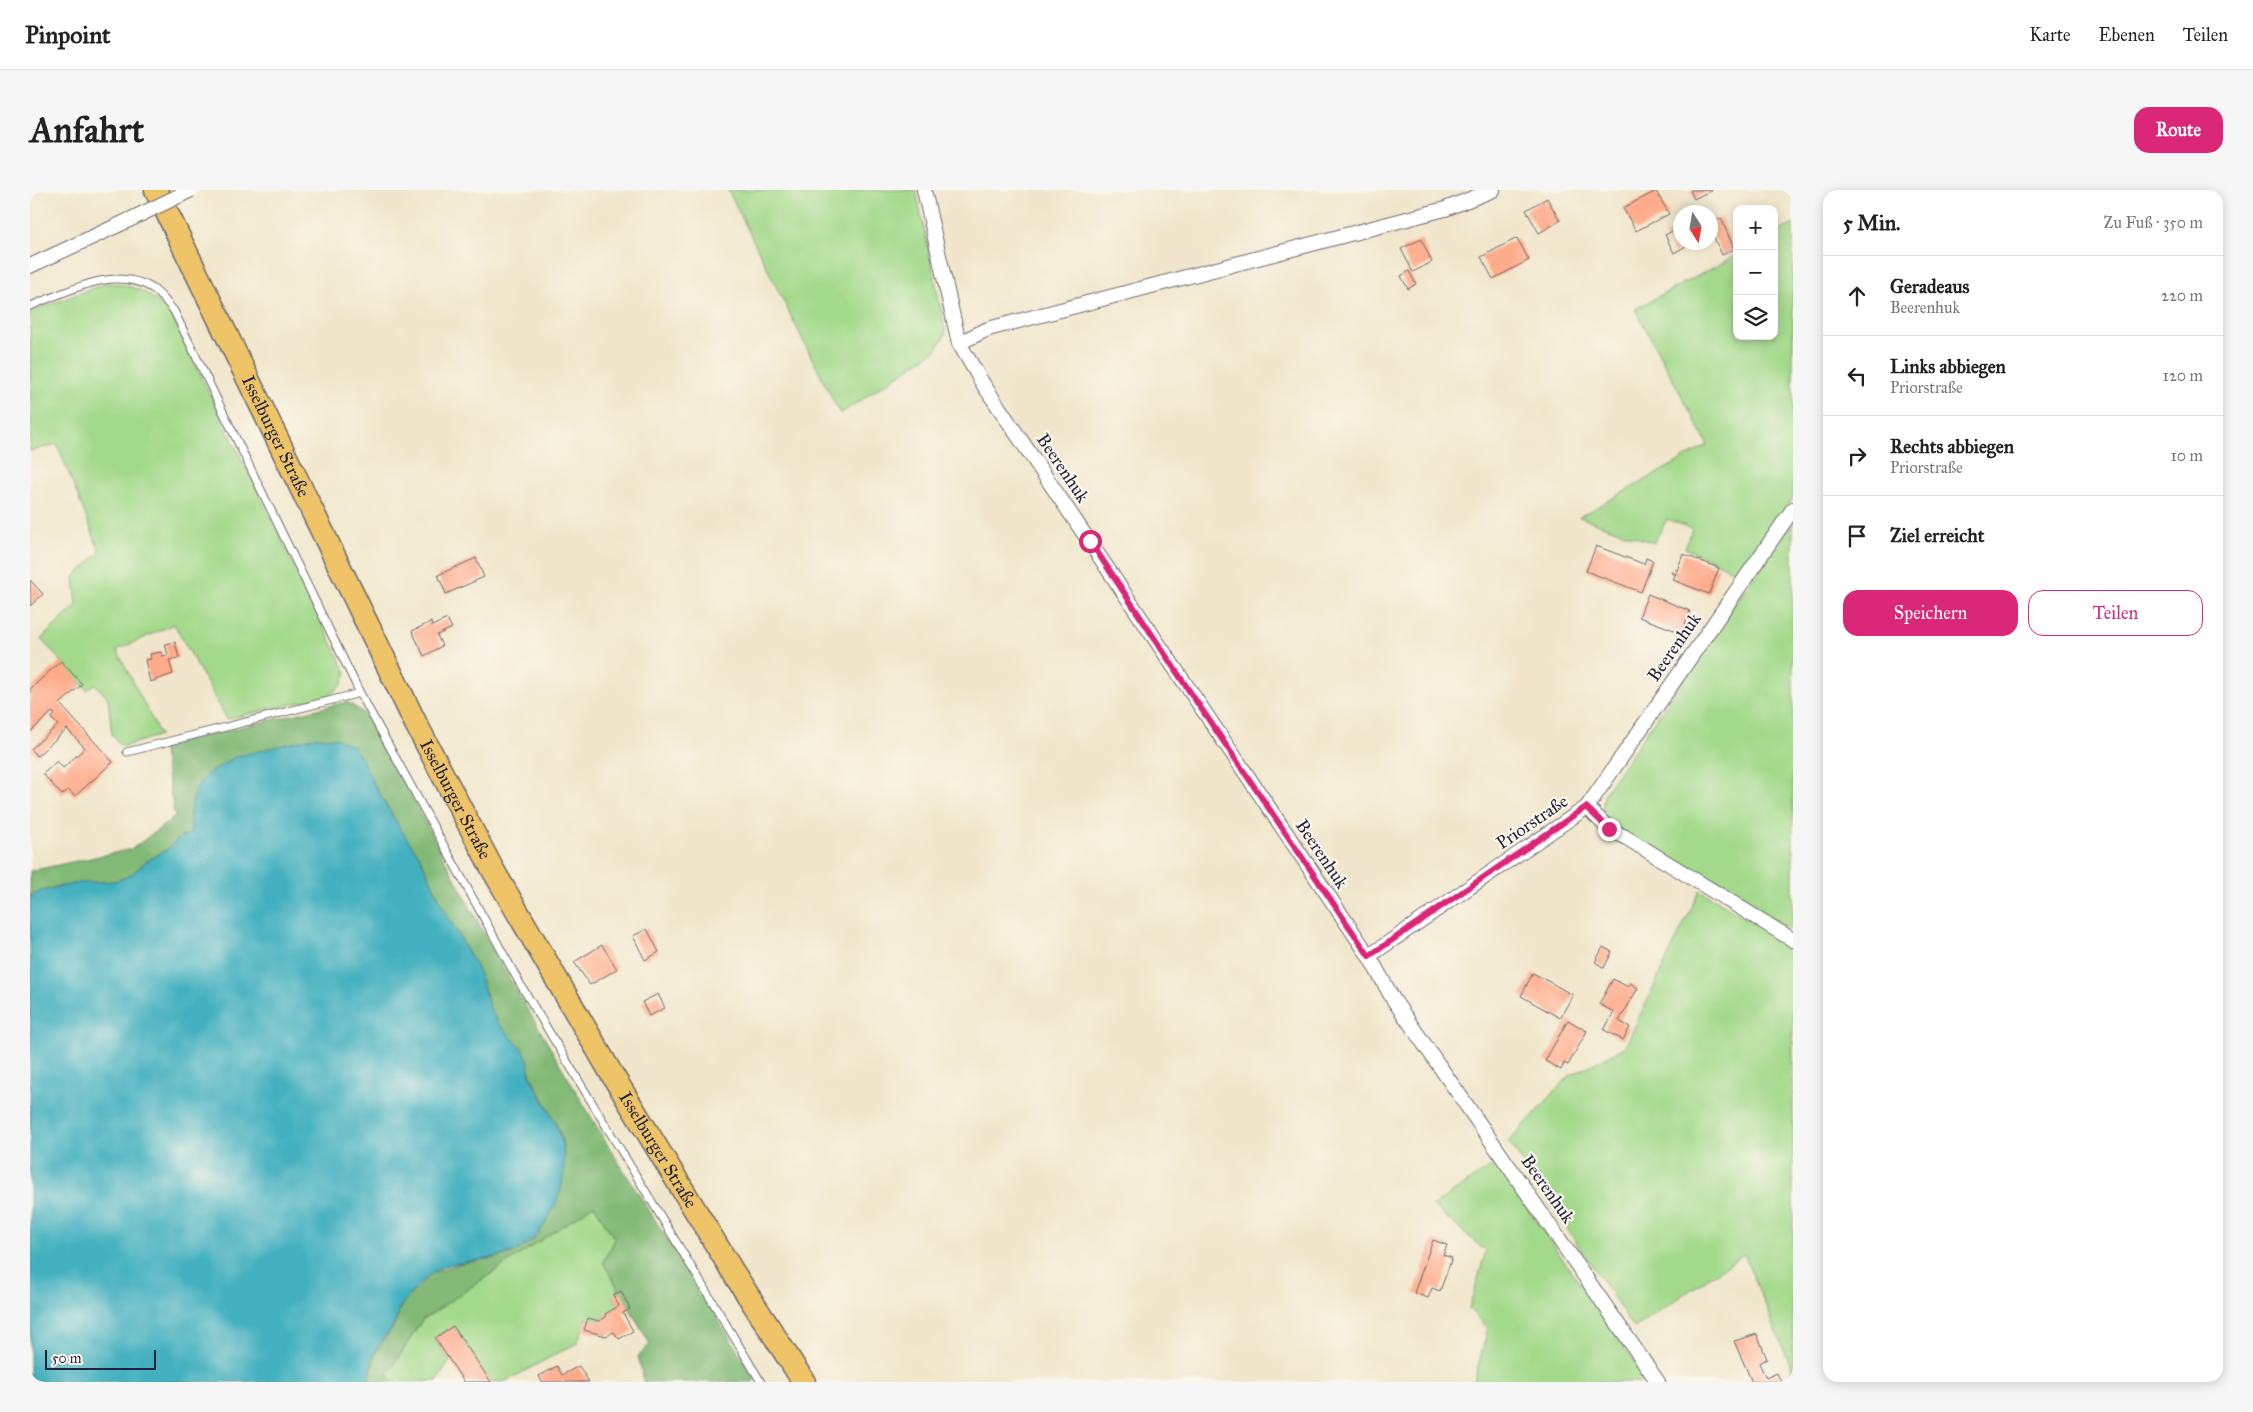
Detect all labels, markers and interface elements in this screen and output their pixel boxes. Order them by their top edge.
text: Pinpoint [25,20,111,50]
text: Karte [2030,24,2071,46]
text: Ebenen [2099,24,2155,46]
text: Teilen [2183,24,2228,46]
button: Route [2134,107,2223,153]
text: Anfahrt [30,109,144,152]
north arrow [1673,205,1718,250]
map controls [1733,205,1778,340]
button: + [1733,205,1778,250]
text: 5 Min. [1843,210,1900,236]
text: Zu Fuß · 350 m [2104,213,2203,232]
button: − [1733,250,1778,295]
text: Geradeaus [1890,275,1969,298]
icon: ahead [1843,282,1871,310]
text: 220 m [2161,286,2203,305]
button: layers [1733,295,1778,340]
text: Beerenhuk [1890,298,1960,317]
text: Links abbiegen [1890,355,2006,378]
icon: left [1843,362,1871,390]
text: 120 m [2163,366,2203,385]
street label: Isselburger Straße [237,372,315,501]
text: Priorstraße [1890,378,1963,397]
street label: Beerenhuk [1032,429,1094,507]
text: Rechts abbiegen [1890,435,2014,458]
icon: right [1843,442,1871,470]
text: 10 m [2171,446,2203,465]
text: Priorstraße [1890,458,1963,477]
icon: arrive [1843,522,1871,550]
text: Ziel erreicht [1890,524,1984,547]
route start [1079,530,1102,553]
button: Speichern [1843,590,2018,636]
button: Teilen [2028,590,2203,636]
street label: Beerenhuk [1642,608,1706,686]
street label: Isselburger Straße [415,735,496,863]
street label: Priorstraße [1492,790,1572,854]
street label: Beerenhuk [1291,815,1353,893]
route end [1598,818,1621,841]
street label: Isselburger Straße [614,1088,702,1212]
street label: Beerenhuk [1516,1150,1580,1228]
scale bar [45,1347,156,1370]
text: 50 m [52,1350,81,1367]

